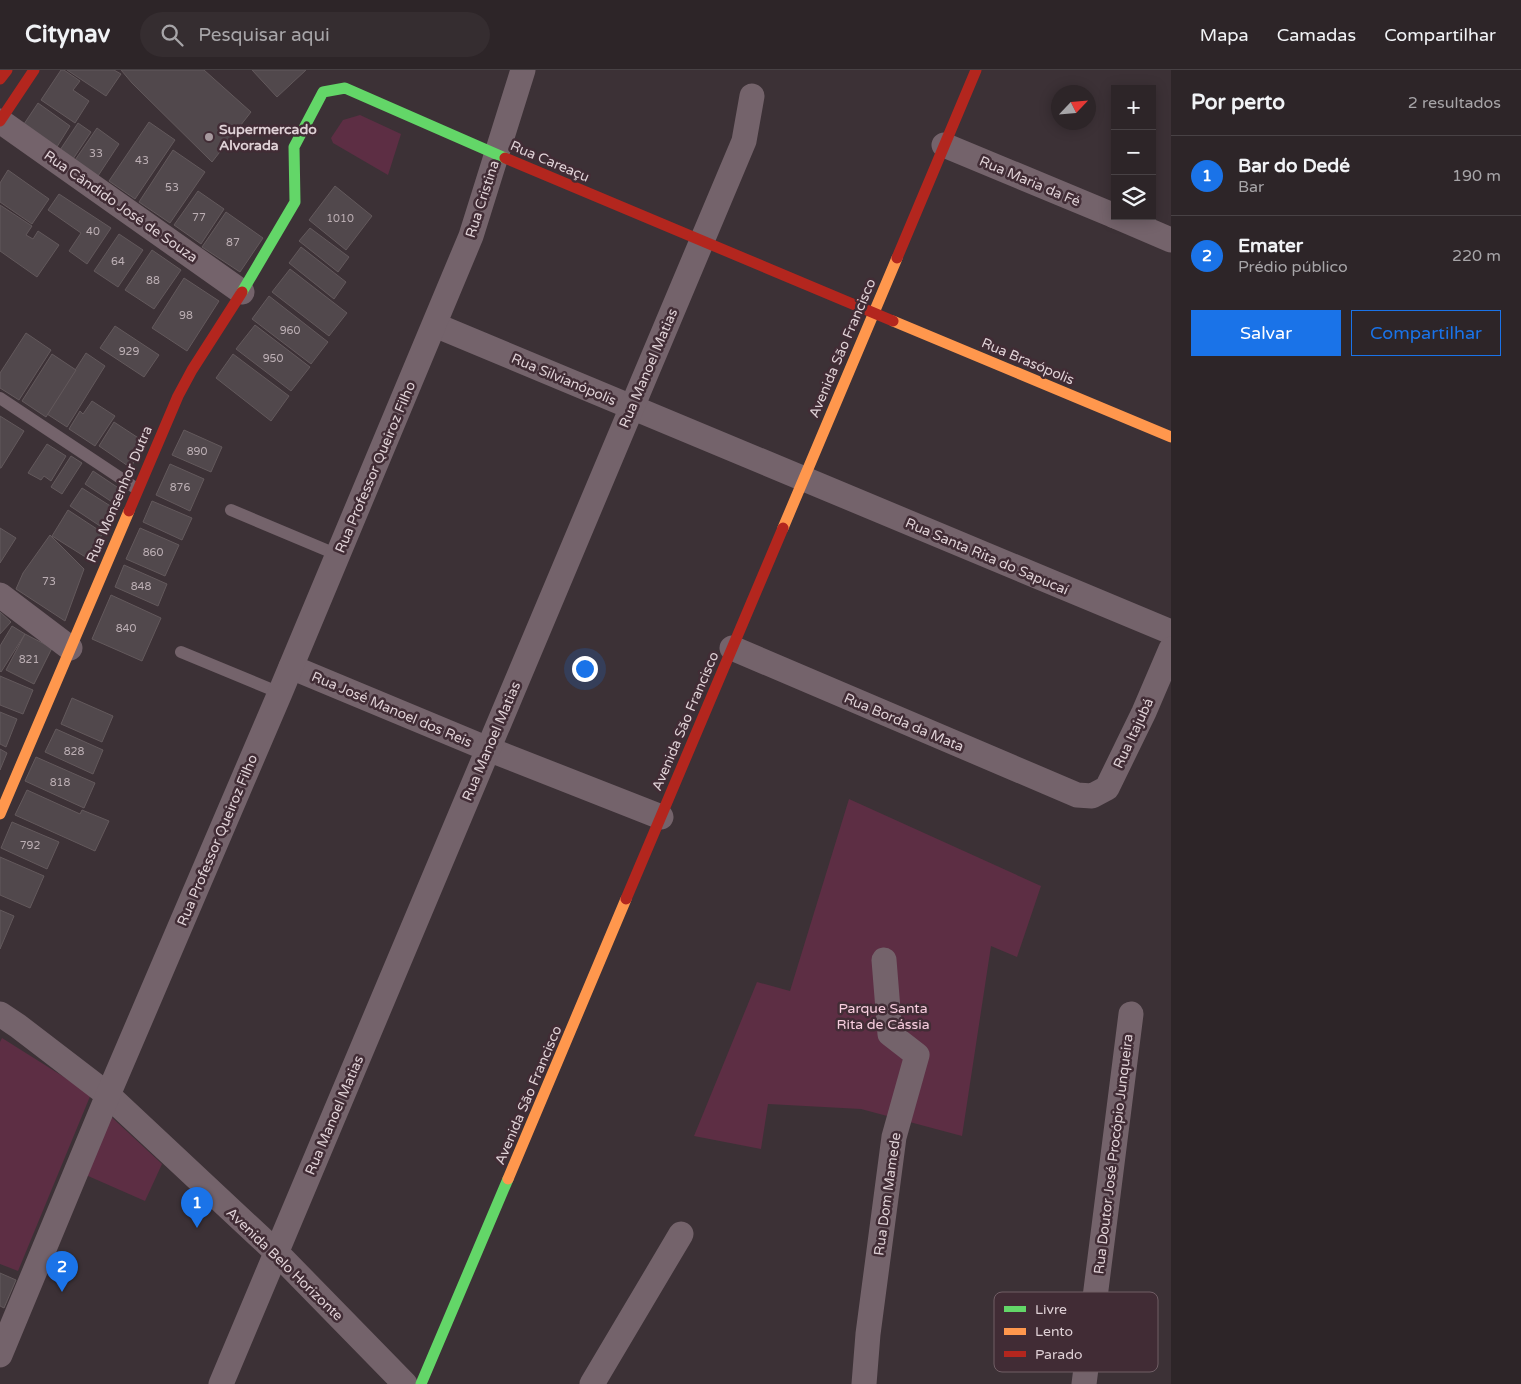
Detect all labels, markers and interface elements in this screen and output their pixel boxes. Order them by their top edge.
search box [140,12,490,57]
text: Citynav [25,20,110,49]
icon: search [158,21,186,49]
text: Pesquisar aqui [198,24,330,46]
text: Mapa [1200,24,1249,46]
text: Camadas [1277,24,1356,46]
text: Compartilhar [1384,24,1496,46]
north arrow [1051,85,1096,130]
map controls [1111,85,1156,220]
button: + [1111,85,1156,130]
text: Por perto [1191,90,1285,115]
text: 2 resultados [1408,93,1501,113]
place label: Supermercado Alvorada [219,121,317,154]
button: − [1111,130,1156,175]
marker: Supermercado Alvorada [203,131,215,143]
street label: Rua Careaçu [508,137,592,186]
street label: Rua Cândido José de Souza [41,147,201,266]
house number: 33 [89,147,103,160]
street label: Rua Maria da Fé [977,153,1083,210]
house number: 43 [135,154,149,167]
text: Bar do Dedé [1238,155,1350,177]
street label: Rua Cristina [462,158,503,240]
text: 1 [1202,166,1212,186]
text: 190 m [1452,166,1501,186]
button: layers [1111,175,1156,220]
text: Bar [1238,177,1264,197]
house number: 53 [165,181,179,194]
house number: 77 [192,211,206,224]
house number: 1010 [326,212,354,225]
house number: 40 [86,225,100,238]
text: Emater [1238,235,1303,257]
house number: 87 [226,236,240,249]
text: 2 [1202,246,1212,266]
text: 220 m [1452,246,1501,266]
house number: 64 [111,255,125,268]
text: Prédio público [1238,257,1348,277]
house number: 88 [146,274,160,287]
street label: Avenida São Francisco [805,276,880,420]
street label: Rua Manoel Matias [616,306,681,430]
house number: 98 [179,309,193,322]
button: Salvar [1191,310,1341,356]
button: Compartilhar [1351,310,1501,356]
house number: 960 [280,324,300,337]
street label: Rua Brasópolis [979,334,1077,389]
house number: 929 [119,345,139,358]
street label: Rua Silvianópolis [509,350,619,409]
house number: 950 [263,352,283,365]
street label: Rua Professor Queiroz Filho [332,379,419,555]
street label: Rua Monsenhor Dutra [83,423,156,565]
house number: 890 [187,445,207,458]
house number: 876 [170,481,190,494]
street label: Rua Santa Rita do Sapucaí [903,514,1071,599]
house number: 860 [143,546,163,559]
house number: 73 [42,575,56,588]
house number: 848 [131,580,151,593]
house number: 840 [116,622,136,635]
street label: Avenida São Francisco [648,649,723,793]
house number: 821 [19,653,39,666]
your location [572,656,598,682]
street label: Rua José Manoel dos Reis [309,668,475,751]
street label: Rua Manoel Matias [459,679,524,803]
street label: Rua Borda da Mata [841,690,966,755]
street label: Rua Itajubá [1110,695,1157,771]
house number: 828 [64,745,84,758]
street label: Rua Professor Queiroz Filho [174,752,261,928]
house number: 818 [50,776,70,789]
house number: 792 [20,839,40,852]
park label: Parque Santa Rita de Cássia [836,1000,930,1033]
street label: Avenida São Francisco [491,1023,566,1167]
street label: Rua Doutor José Procópio Junqueira [1090,1033,1137,1275]
street label: Rua Manoel Matias [302,1053,367,1177]
street label: Rua Dom Mamede [870,1131,905,1257]
pin: 1 [181,1187,213,1228]
street label: Avenida Belo Horizonte [223,1204,347,1325]
pin: 2 [46,1251,78,1292]
legend [994,1292,1158,1372]
text: Livre [1035,1301,1067,1318]
text: Lento [1035,1323,1073,1340]
text: Parado [1035,1346,1083,1363]

